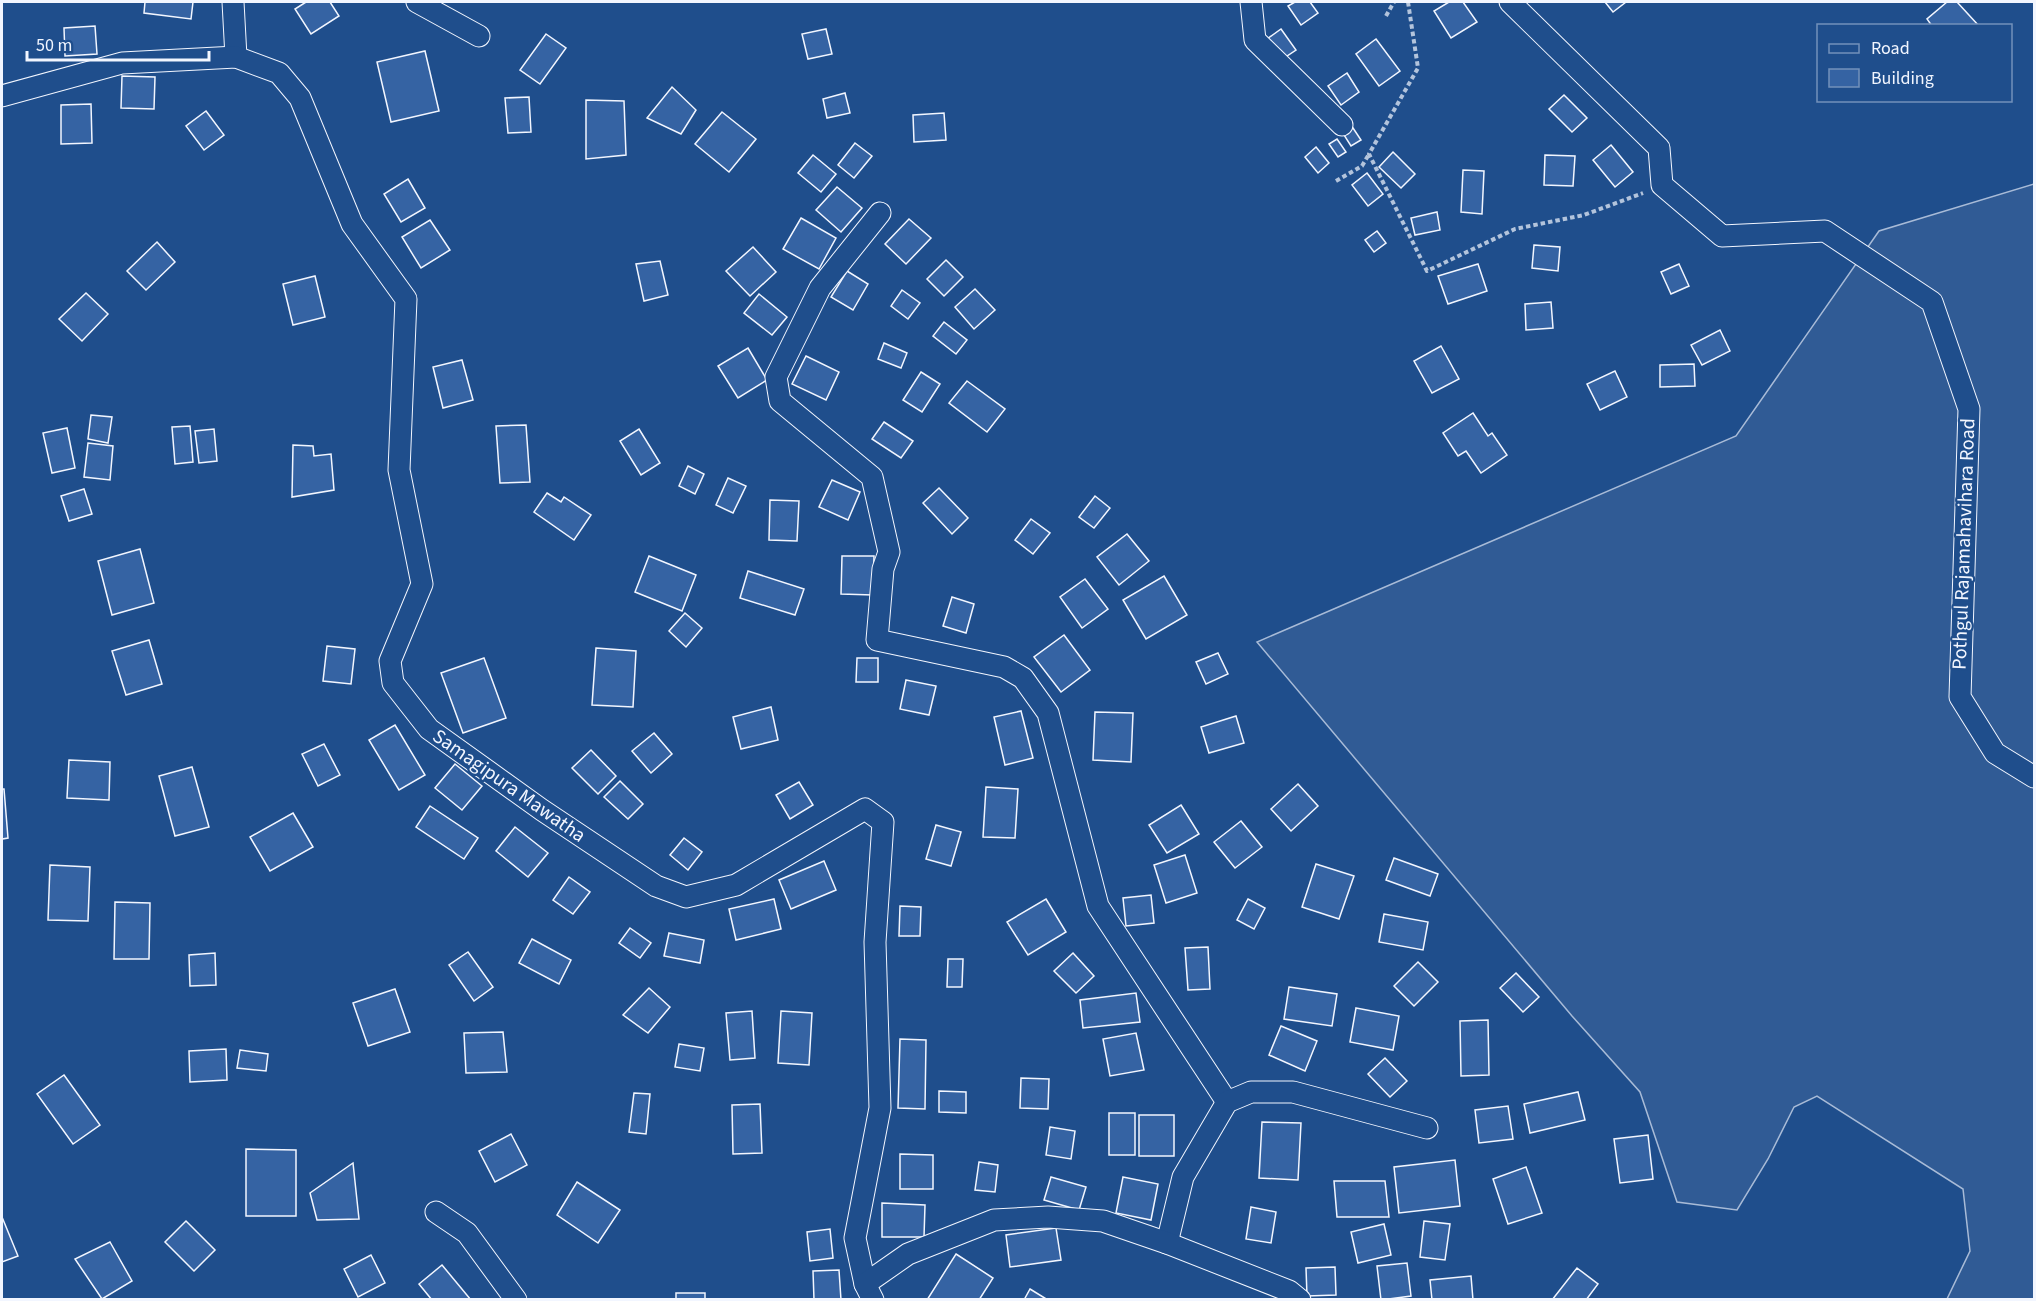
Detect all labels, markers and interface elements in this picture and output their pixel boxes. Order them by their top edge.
scale bar [27,24,208,62]
legend [1817,24,2012,102]
text: 50 m [36,33,72,58]
text: Road [1871,36,1910,61]
text: Building [1871,66,1934,91]
street label: Pothgul Rajamahavihara Road [1946,418,1982,670]
street label: Samagipura Mawatha [427,723,591,849]

